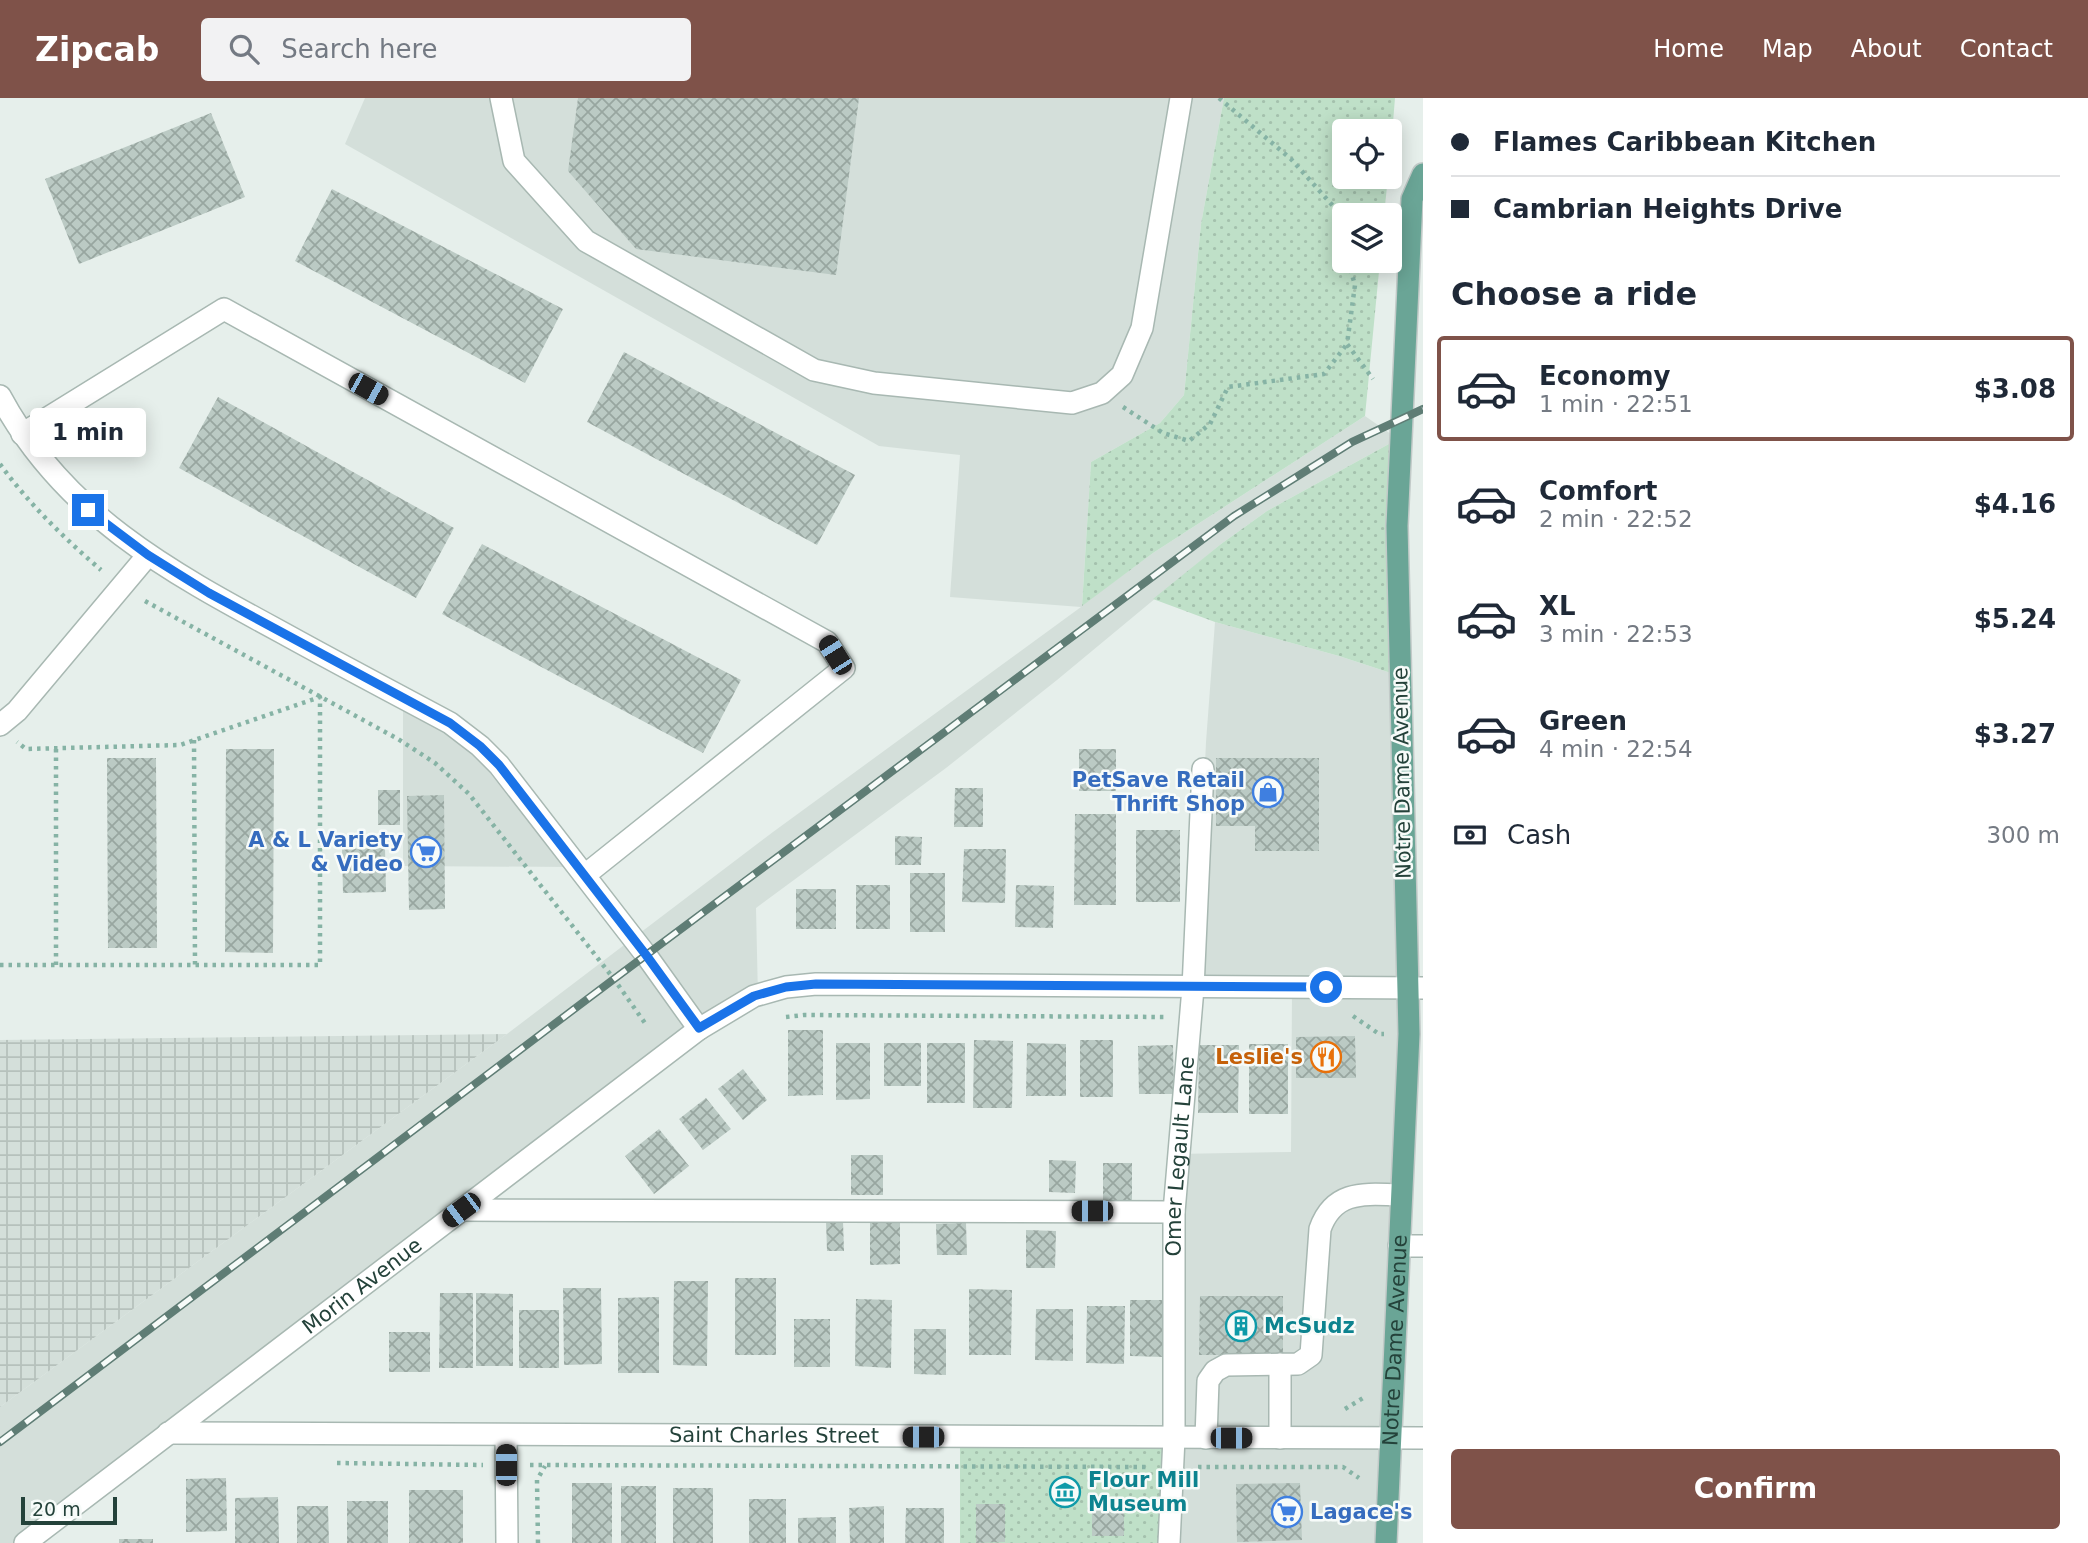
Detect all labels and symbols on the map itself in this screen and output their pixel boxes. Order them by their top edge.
car [345,370,392,408]
callout: 1 min [30,408,146,458]
route end [72,494,104,526]
car [815,632,856,678]
street label: Notre Dame Avenue [1388,667,1416,879]
place label: PetSave Retail Thrift Shop [1072,768,1245,816]
shop icon: PetSave Retail Thrift Shop [1251,775,1285,809]
place label: A & L Variety & Video [248,828,403,876]
supermarket icon: A & L Variety & Video [409,835,443,869]
route start [1310,971,1342,1003]
restaurant icon: Leslie's [1309,1040,1343,1074]
place label: Leslie's [1215,1045,1303,1069]
street label: Omer Legault Lane [1162,1055,1199,1256]
car [438,1189,485,1231]
car [1072,1201,1114,1222]
street label: Morin Avenue [298,1233,426,1339]
street label: Notre Dame Avenue [1378,1234,1412,1447]
building icon: McSudz [1224,1309,1258,1343]
place label: McSudz [1264,1314,1355,1338]
street label: Saint Charles Street [669,1423,879,1448]
car [903,1427,945,1448]
car [1211,1428,1253,1449]
car [496,1444,517,1486]
place label: Flour Mill Museum [1088,1468,1199,1516]
museum icon: Flour Mill Museum [1048,1475,1082,1509]
scale bar [21,1494,117,1526]
supermarket icon: Lagace's [1270,1495,1304,1529]
place label: Lagace's [1310,1500,1412,1524]

